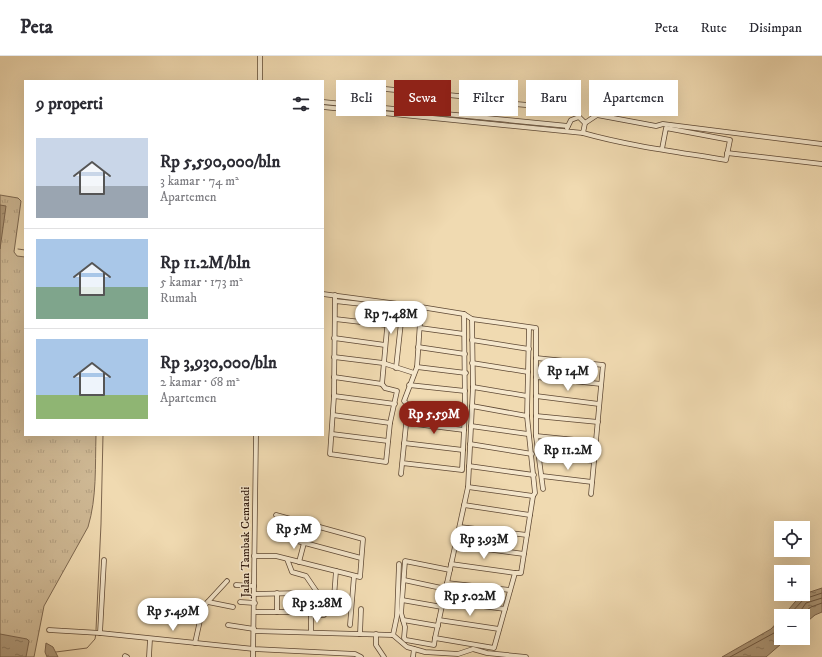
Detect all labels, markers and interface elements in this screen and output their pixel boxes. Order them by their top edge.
text: Peta [20,16,53,39]
text: Peta [654,19,679,37]
text: Rute [701,19,727,37]
text: Disimpan [749,19,802,37]
chip: Beli [336,80,386,116]
chip: Sewa [394,80,451,116]
chip: Filter [459,80,518,116]
chip: Baru [526,80,581,116]
chip: Apartemen [589,80,678,116]
text: 9 properti [36,93,103,115]
icon: filters [290,93,312,115]
text: Rp 5,590,000/bln [160,151,280,173]
icon: home [68,154,116,202]
text: 3 kamar · 74 m² [160,173,239,189]
text: Apartemen [160,189,217,205]
text: Rp 11.2M/bln [160,252,250,274]
icon: home [68,255,116,303]
text: 5 kamar · 173 m² [160,274,243,290]
text: Rumah [160,290,197,306]
pin: Rp 7.48M [350,301,432,335]
text: Rp 7.48M [364,306,418,322]
text: Rp 3,930,000/bln [160,352,277,374]
icon: home [68,355,116,403]
pin: Rp 14M [535,358,601,392]
text: Rp 14M [547,363,589,379]
text: 2 kamar · 68 m² [160,374,240,390]
text: Apartemen [160,390,217,406]
pin: Rp 5.59M [393,401,475,435]
text: Rp 5.59M [408,406,460,422]
pin: Rp 11.2M [527,437,609,471]
text: Rp 11.2M [544,442,592,458]
street label: Jalan Tambak Cemandi [238,487,253,598]
pin: Rp 5M [266,516,322,550]
text: Rp 5M [276,521,312,537]
map controls [774,521,810,645]
button: locate [774,521,810,557]
pin: Rp 3.93M [443,526,525,560]
text: Rp 3.93M [459,531,509,547]
button: + [774,565,810,601]
pin: Rp 5.02M [429,583,511,617]
text: Rp 5.02M [444,588,496,604]
pin: Rp 3.28M [276,590,358,624]
text: Rp 3.28M [292,595,342,611]
pin: Rp 5.49M [132,598,214,632]
text: Rp 5.49M [146,603,200,619]
button: − [774,609,810,645]

